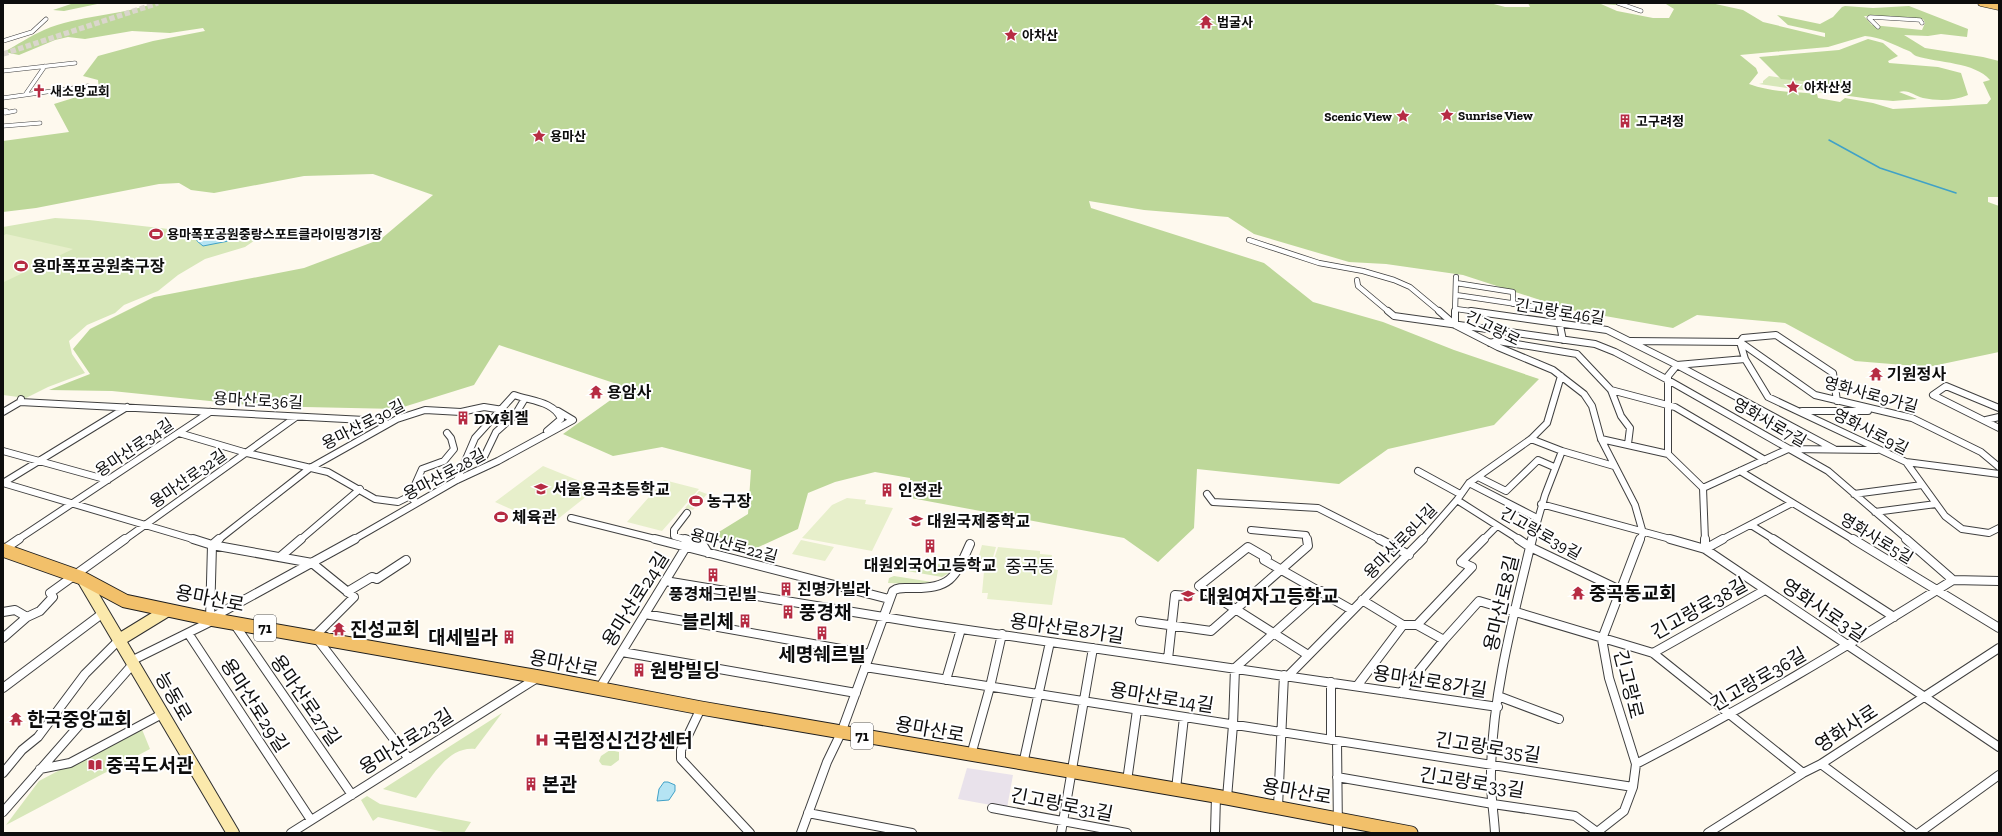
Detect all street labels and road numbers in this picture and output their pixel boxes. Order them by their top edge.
street label: 긴고랑로46길 [1514,295,1606,328]
street label: 긴고랑로 [1462,307,1524,350]
street label: 영화사로9가길 [1822,373,1920,416]
street label: 용마산로36길 [213,389,303,412]
street label: 영화사로7길 [1730,394,1810,451]
street label: 용마산로30길 [319,395,408,453]
street label: 영화사로9길 [1830,404,1912,459]
street label: 용마산로34길 [92,414,177,480]
street label: 용마산로32길 [146,445,230,512]
street label: 용마산로28길 [400,445,489,504]
street label: 용마산로8나길 [1360,500,1441,583]
street label: 긴고랑로39길 [1497,503,1585,564]
street label: 영화사로5길 [1837,509,1917,568]
street label: 용마산로22길 [688,525,780,566]
street label: 용마산로24길 [597,548,674,651]
street label: 용마산로8길 [1479,553,1524,653]
street label: 긴고랑로38길 [1647,572,1752,644]
street label: 영화사로3길 [1777,574,1870,647]
street label: 용마산로 [173,581,246,616]
street label: 용마산로8가길 [1008,609,1126,648]
road number: 71 [254,615,276,641]
street label: 긴고랑로36길 [1706,643,1810,716]
street label: 용마산로 [527,646,600,681]
street label: 긴고랑로 [1609,647,1648,721]
street label: 용마산로27길 [266,650,345,750]
street label: 용마산로29길 [216,654,293,757]
street label: 용마산로8가길 [1371,661,1489,702]
street label: 능동로 [150,668,197,725]
street label: 용마산로14길 [1108,678,1216,717]
street label: 영화사로 [1811,700,1882,757]
street label: 용마산로23길 [355,703,458,779]
street label: 용마산로 [893,712,966,747]
road number: 71 [851,723,873,749]
street label: 긴고랑로35길 [1434,728,1542,767]
street label: 긴고랑로33길 [1418,763,1526,802]
street label: 용마산로 [1260,774,1333,809]
street label: 긴고랑로31길 [1009,783,1115,826]

